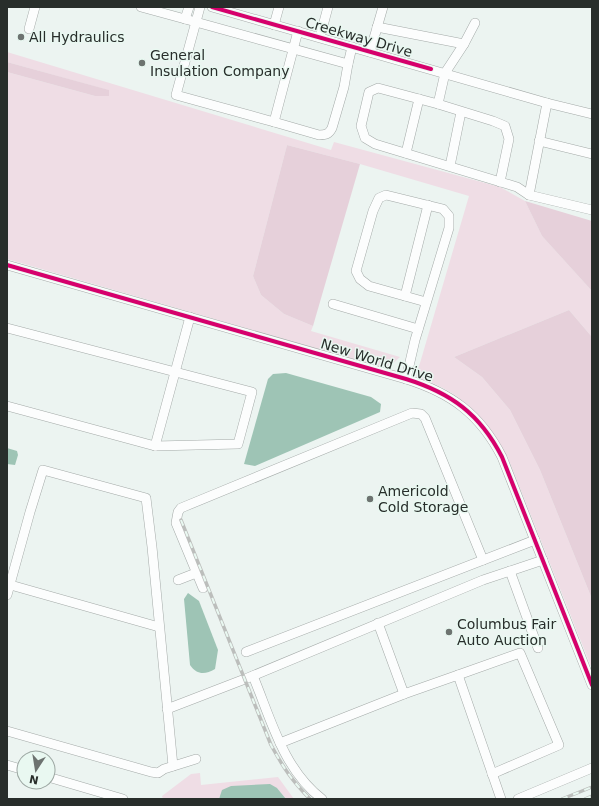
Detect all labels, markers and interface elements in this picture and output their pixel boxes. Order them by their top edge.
street label: Creekway Drive [304,14,414,60]
place label: All Hydraulics [29,29,124,45]
marker: All Hydraulics [16,32,26,42]
place label: General Insulation Company [150,47,290,79]
marker: General Insulation Company [137,58,147,68]
street label: New World Drive [319,335,435,385]
place label: Americold Cold Storage [378,483,468,515]
marker: Americold Cold Storage [365,494,375,504]
place label: Columbus Fair Auto Auction [457,616,556,648]
marker: Columbus Fair Auto Auction [444,627,454,637]
north arrow [16,750,56,790]
text: N [28,772,40,787]

